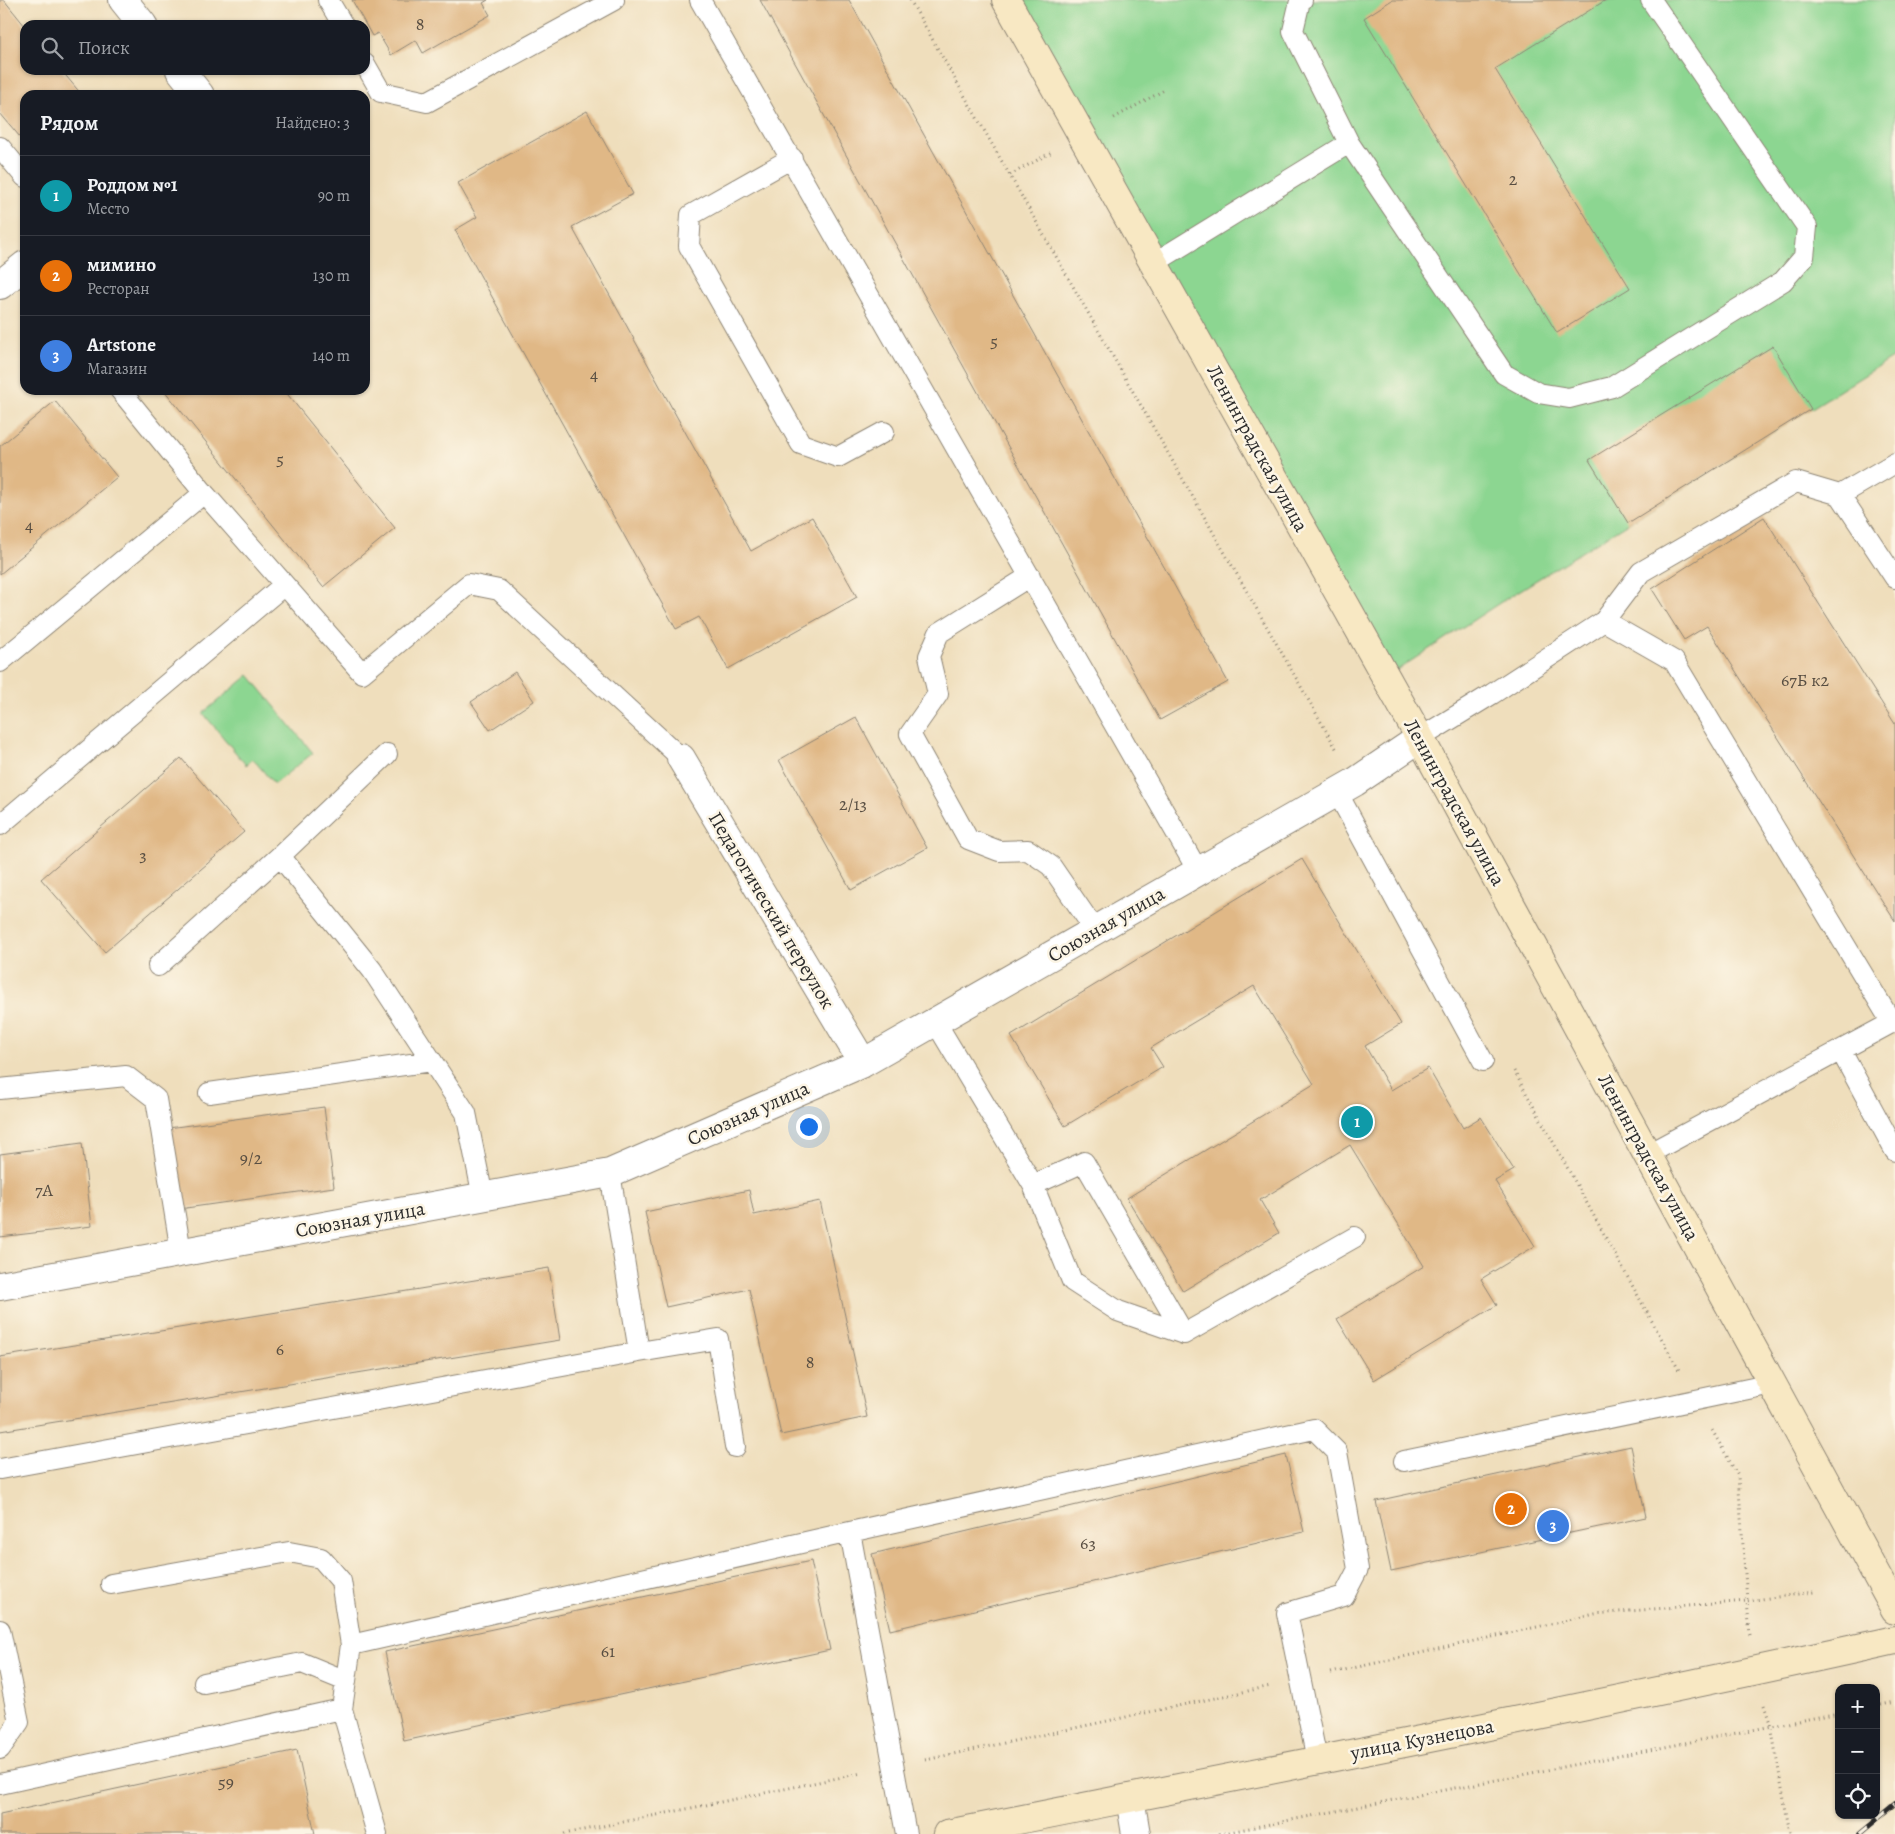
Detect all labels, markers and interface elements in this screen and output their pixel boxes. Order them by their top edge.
house number: 8 [416,12,424,36]
search box [20,20,370,75]
icon: search [38,34,66,62]
text: Поиск [78,35,130,61]
text: Рядом [40,109,98,137]
text: Найдено: 3 [275,112,350,134]
house number: 2 [1509,167,1518,191]
text: Роддом №1 [87,172,178,198]
text: 1 [53,185,59,207]
text: 90 m [318,185,350,207]
text: Место [87,198,130,220]
text: мимино [87,252,156,278]
text: 2 [52,265,60,287]
text: 130 m [313,265,350,287]
text: Ресторан [87,278,150,300]
house number: 5 [990,329,998,353]
text: Artstone [87,332,156,358]
text: 3 [53,345,59,367]
text: 140 m [312,345,350,367]
text: Магазин [87,358,147,380]
street label: Ленинградская улица [1200,360,1315,537]
house number: 4 [590,362,598,386]
house number: 5 [276,447,284,471]
house number: 4 [25,513,33,537]
house number: 67Б к2 [1781,668,1829,692]
street label: Ленинградская улица [1397,714,1512,891]
house number: 2/13 [839,792,867,816]
street label: Педагогический переулок [702,807,841,1014]
house number: 3 [139,843,147,867]
street label: Союзная улица [1043,880,1170,969]
street label: Ленинградская улица [1591,1069,1706,1246]
street label: Союзная улица [683,1074,814,1152]
pin: 1 [1341,1103,1373,1141]
your location [796,1114,822,1140]
house number: 9/2 [240,1146,263,1170]
house number: 7А [35,1178,54,1202]
street label: Союзная улица [293,1195,428,1244]
house number: 6 [276,1337,284,1361]
house number: 8 [806,1350,814,1374]
pin: 2 [1495,1490,1527,1528]
pin: 3 [1537,1507,1569,1545]
house number: 63 [1080,1531,1096,1555]
house number: 61 [601,1639,615,1663]
map controls [1835,1684,1880,1819]
button: + [1835,1684,1880,1729]
street label: улица Кузнецова [1347,1712,1497,1767]
button: − [1835,1729,1880,1774]
house number: 59 [218,1770,234,1794]
button: locate [1835,1774,1880,1819]

